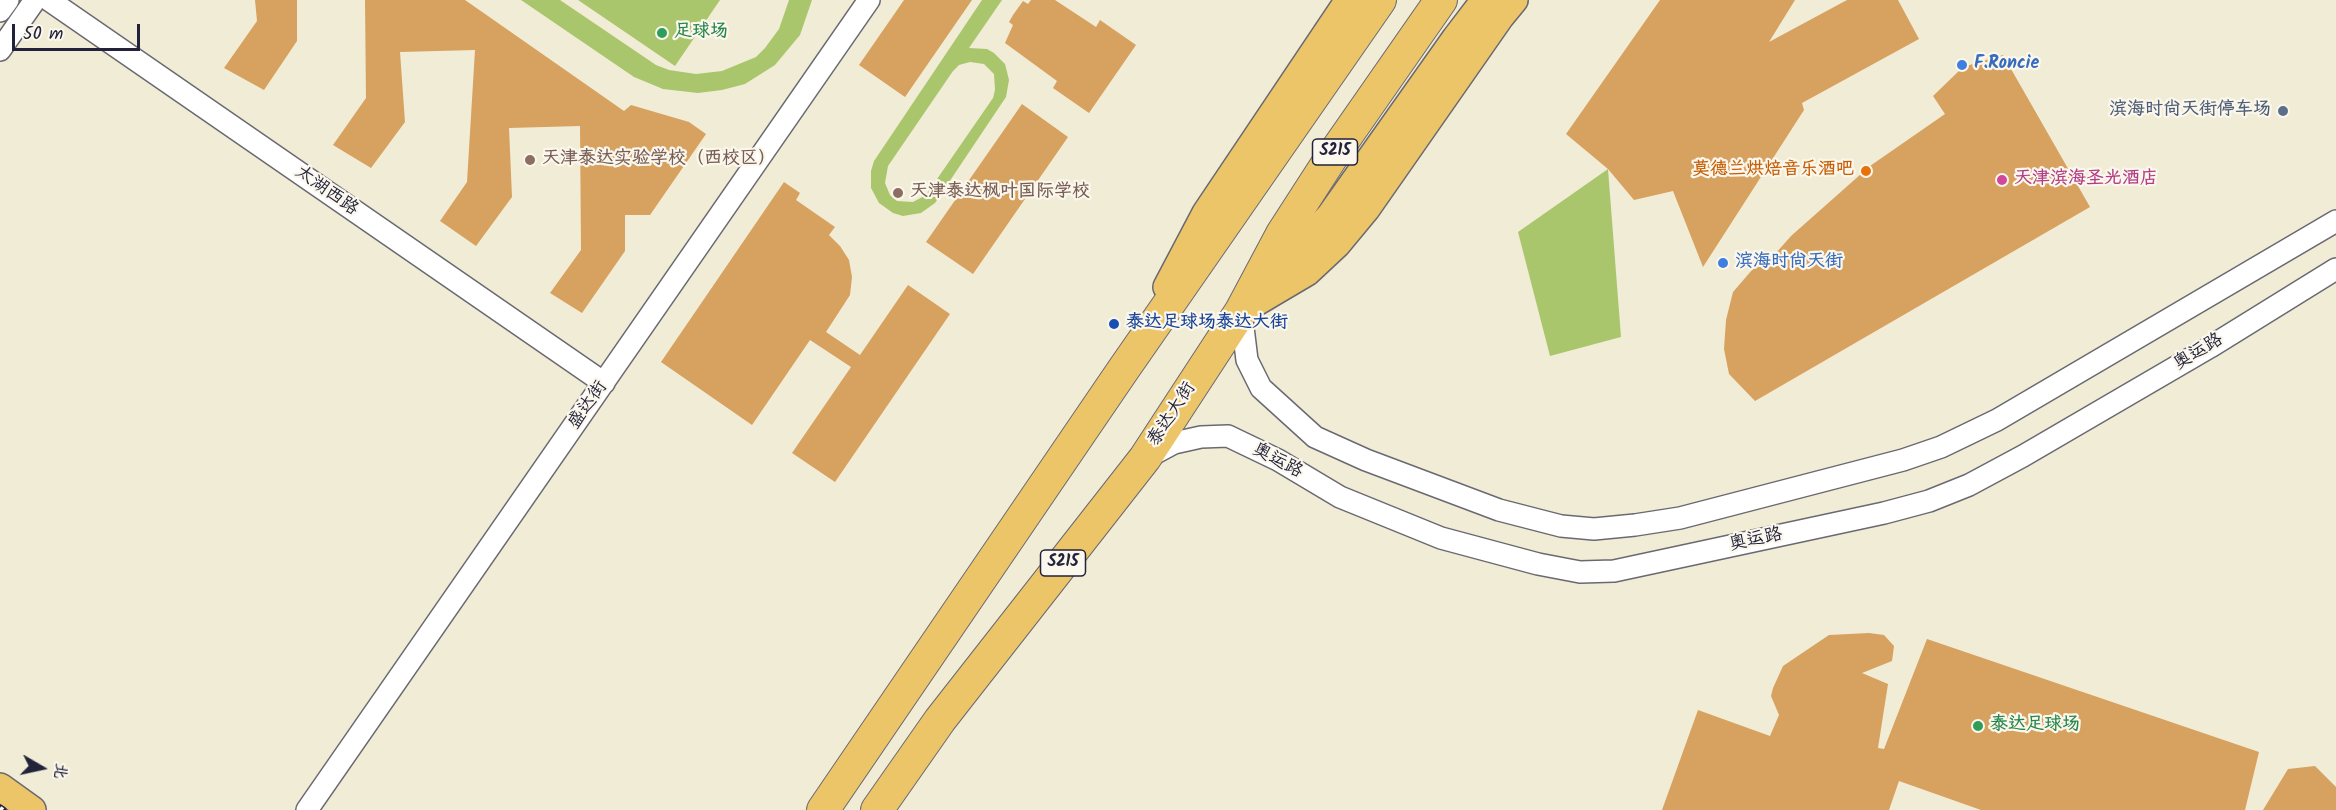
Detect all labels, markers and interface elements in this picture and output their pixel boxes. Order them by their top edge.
scale bar [15,12,142,50]
text: 50 m [23,20,63,49]
place label: 足球场 [674,22,728,44]
marker: 足球场 [655,26,669,40]
place label: F.Roncie [1974,54,2039,76]
marker: F.Roncie [1955,58,1969,72]
place label: 滨海时尚天街停车场 [2109,100,2271,122]
marker: 滨海时尚天街停车场 [2276,104,2290,118]
road number: S215 [1312,139,1358,165]
place label: 天津泰达实验学校（西校区） [542,149,776,171]
marker: 天津泰达实验学校（西校区） [523,153,537,167]
place label: 莫德兰烘焙音乐酒吧 [1692,160,1854,182]
street label: 太湖西路 [290,163,362,221]
marker: 莫德兰烘焙音乐酒吧 [1859,164,1873,178]
place label: 天津滨海圣光酒店 [2014,169,2158,191]
marker: 天津滨海圣光酒店 [1995,173,2009,187]
place label: 天津泰达枫叶国际学校 [910,182,1090,204]
marker: 天津泰达枫叶国际学校 [891,186,905,200]
place label: 滨海时尚天街 [1735,252,1843,274]
marker: 滨海时尚天街 [1716,256,1730,270]
place label: 泰达足球场泰达大街 [1126,313,1288,335]
marker: 泰达足球场泰达大街 [1107,317,1121,331]
street label: 奥运路 [2170,330,2228,376]
street label: 盛达街 [565,378,613,434]
street label: 泰达大街 [1144,379,1202,451]
street label: 奥运路 [1248,440,1306,484]
street label: 奥运路 [1727,525,1785,557]
road number: S215 [1040,550,1086,576]
place label: 泰达足球场 [1990,715,2080,737]
marker: 泰达足球场 [1971,719,1985,733]
north arrow [12,738,72,798]
text: 北 [47,761,74,781]

